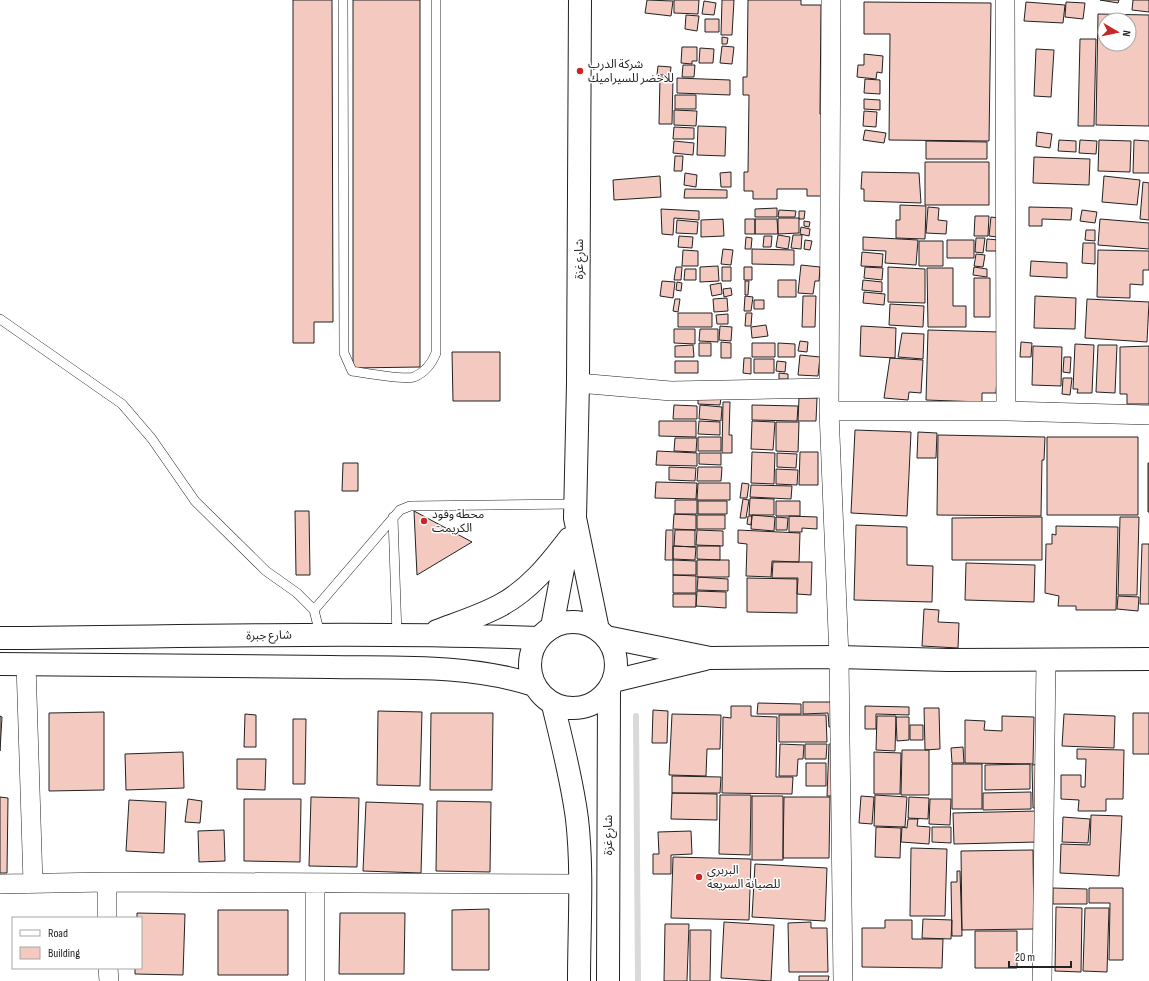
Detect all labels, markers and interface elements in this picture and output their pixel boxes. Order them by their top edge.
north arrow [1097,12,1137,52]
text: N [1119,30,1133,38]
place label: شركة الدرب للاخضر للسيراميك [588,57,674,86]
marker: شركة الدرب للاخضر للسيراميك [575,66,585,76]
street label: شارع غزة [572,239,588,279]
place label: محطة وقود الكريمت [432,507,484,536]
marker: محطة وقود الكريمت [419,516,429,526]
street label: شارع جبرة [246,628,292,644]
street label: شارع غزة [601,815,617,855]
place label: البربري للصيانة السريعة [707,863,780,892]
marker: البربري للصيانة السريعة [694,872,704,882]
legend [12,917,142,969]
text: Road [48,926,68,941]
scale bar [1009,943,1071,969]
text: Building [48,946,80,961]
text: 20 m [1015,950,1035,965]

